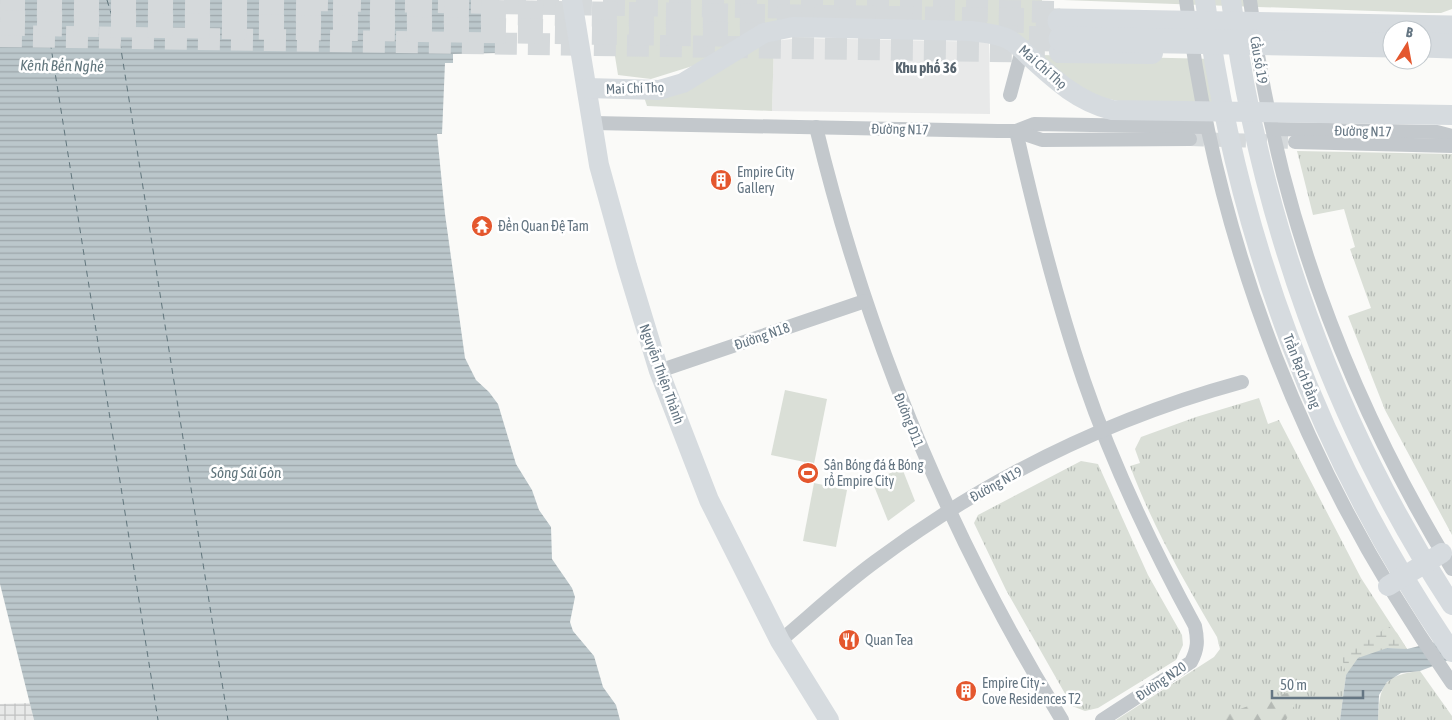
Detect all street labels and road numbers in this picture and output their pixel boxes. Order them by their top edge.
street label: Cầu số 19 [1247,35,1272,85]
street label: Mai Chí Thọ [1016,42,1070,92]
street label: Mai Chí Thọ [605,79,665,97]
street label: Đường N17 [871,121,929,137]
street label: Đường N17 [1334,123,1392,139]
street label: Đường N18 [732,319,792,353]
street label: Nguyễn Thiện Thành [636,322,688,426]
street label: Trần Bạch Đằng [1280,331,1325,410]
street label: Đường D11 [891,391,927,449]
street label: Đường N19 [967,463,1025,505]
street label: Đường N20 [1133,658,1190,704]

